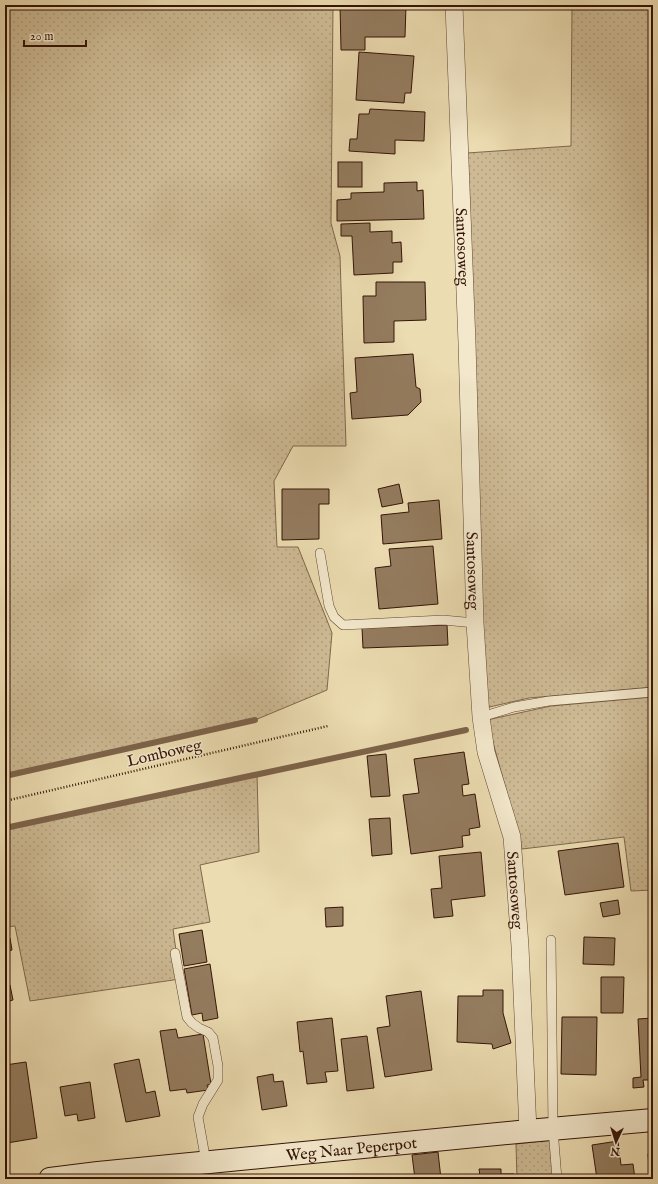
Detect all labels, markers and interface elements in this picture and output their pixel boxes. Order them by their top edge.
scale bar [24,22,86,48]
text: 20 m [30,29,53,44]
street label: Santosoweg [450,207,473,287]
street label: Santosoweg [460,531,483,610]
street label: Lomboweg [125,736,204,772]
street label: Santosoweg [501,850,527,930]
north arrow [596,1122,636,1162]
street label: Weg Naar Peperpot [285,1134,419,1167]
text: N [610,1144,622,1158]

